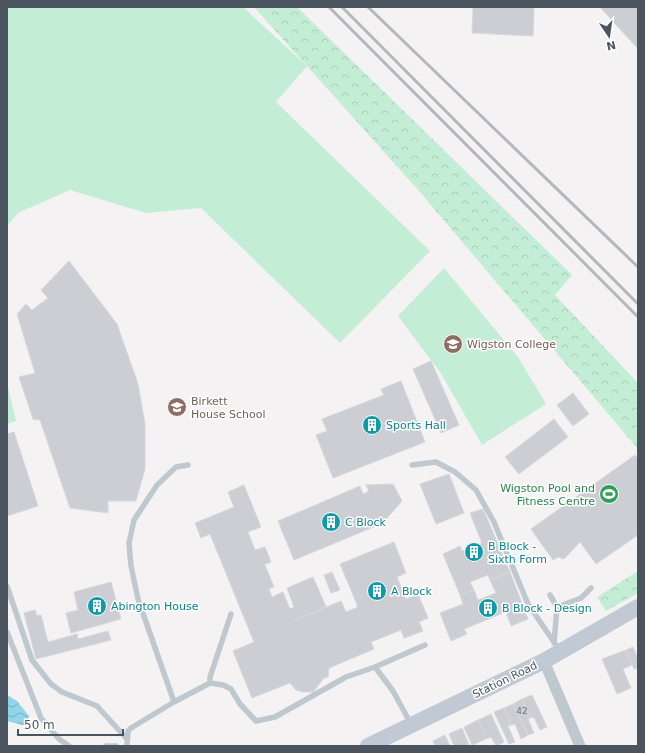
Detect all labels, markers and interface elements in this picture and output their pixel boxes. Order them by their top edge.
north arrow [589,16,629,56]
text: N [605,38,617,53]
school or university icon: Wigston College [442,333,464,355]
place label: Wigston College [467,338,556,351]
place label: Birkett House School [191,395,266,421]
school or university icon: Birkett House School [166,396,188,418]
building icon: Sports Hall [361,414,383,436]
place label: Sports Hall [386,419,446,432]
place label: Wigston Pool and Fitness Centre [500,482,595,508]
sports icon: Wigston Pool and Fitness Centre [598,483,620,505]
building icon: C Block [320,511,342,533]
place label: C Block [345,516,387,529]
place label: B Block - Sixth Form [488,540,547,566]
building icon: B Block - Sixth Form [463,541,485,563]
building icon: A Block [366,580,388,602]
place label: A Block [391,585,432,598]
building icon: Abington House [86,595,108,617]
building icon: B Block - Design [477,597,499,619]
place label: Abington House [111,600,199,613]
place label: B Block - Design [502,602,592,615]
street label: Station Road [471,659,539,701]
house number: 42 [516,706,528,716]
scale bar [18,711,123,737]
text: 50 m [24,718,55,732]

